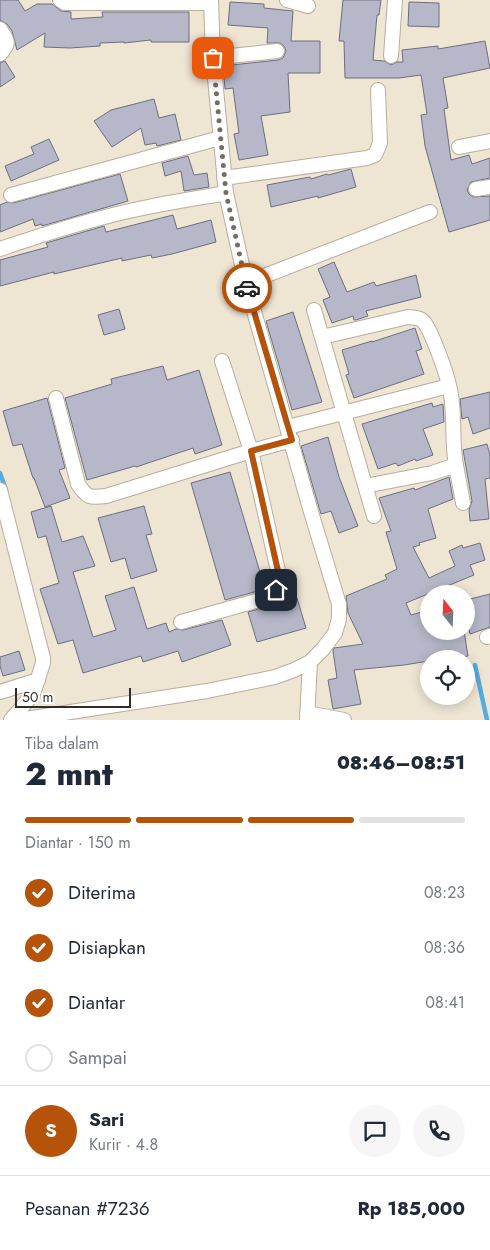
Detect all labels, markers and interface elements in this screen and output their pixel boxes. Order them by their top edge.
pin [192,37,234,79]
icon: bag [199,44,227,72]
courier [222,263,272,313]
icon: car [233,274,261,302]
pin [255,569,297,611]
icon: home [262,576,290,604]
north arrow [420,585,475,640]
map controls [420,585,475,705]
button: locate [420,650,475,705]
scale bar [15,685,131,708]
text: 50 m [22,687,53,707]
text: Tiba dalam [25,732,99,755]
text: 08:46–08:51 [337,749,465,776]
text: 2 mnt [25,751,113,797]
text: Diantar · 150 m [25,831,131,854]
icon: check [25,879,53,907]
text: Diterima [68,879,136,906]
text: 08:23 [424,881,465,904]
icon: check [25,934,53,962]
text: Disiapkan [68,934,146,961]
text: 08:36 [424,936,465,959]
icon: check [25,989,53,1017]
text: Diantar [68,989,125,1016]
text: 08:41 [425,991,465,1014]
text: Sampai [68,1044,127,1071]
button: chat [349,1105,401,1157]
button: phone [413,1105,465,1157]
text: Sari [89,1106,124,1133]
text: S [45,1117,57,1144]
text: Kurir · 4.8 [89,1133,158,1156]
text: Pesanan #7236 [25,1195,150,1222]
text: Rp 185,000 [358,1195,465,1222]

